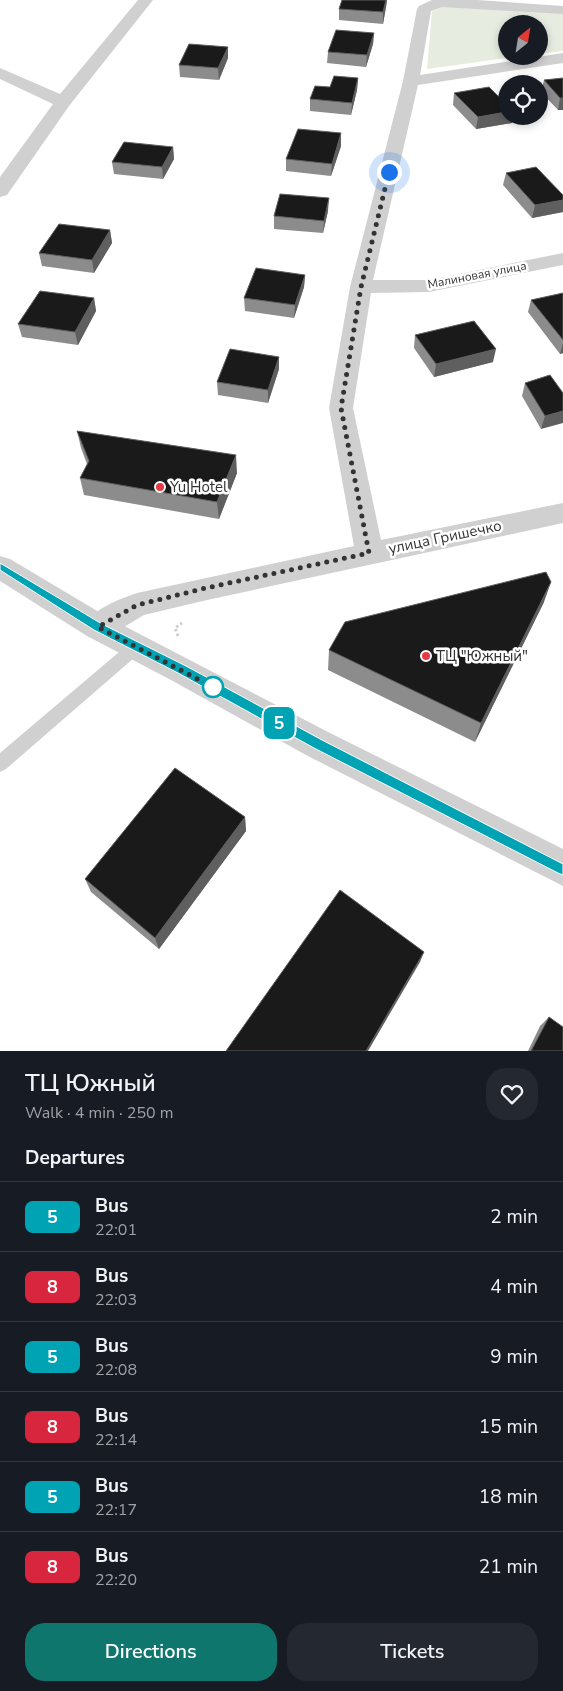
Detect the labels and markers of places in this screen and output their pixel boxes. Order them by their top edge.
place label: Yu Hotel [169,477,228,497]
marker: Yu Hotel [154,481,166,493]
place label: ТЦ "Южный" [436,646,528,666]
marker: ТЦ "Южный" [420,650,432,662]
unlabelled marker [202,676,224,698]

